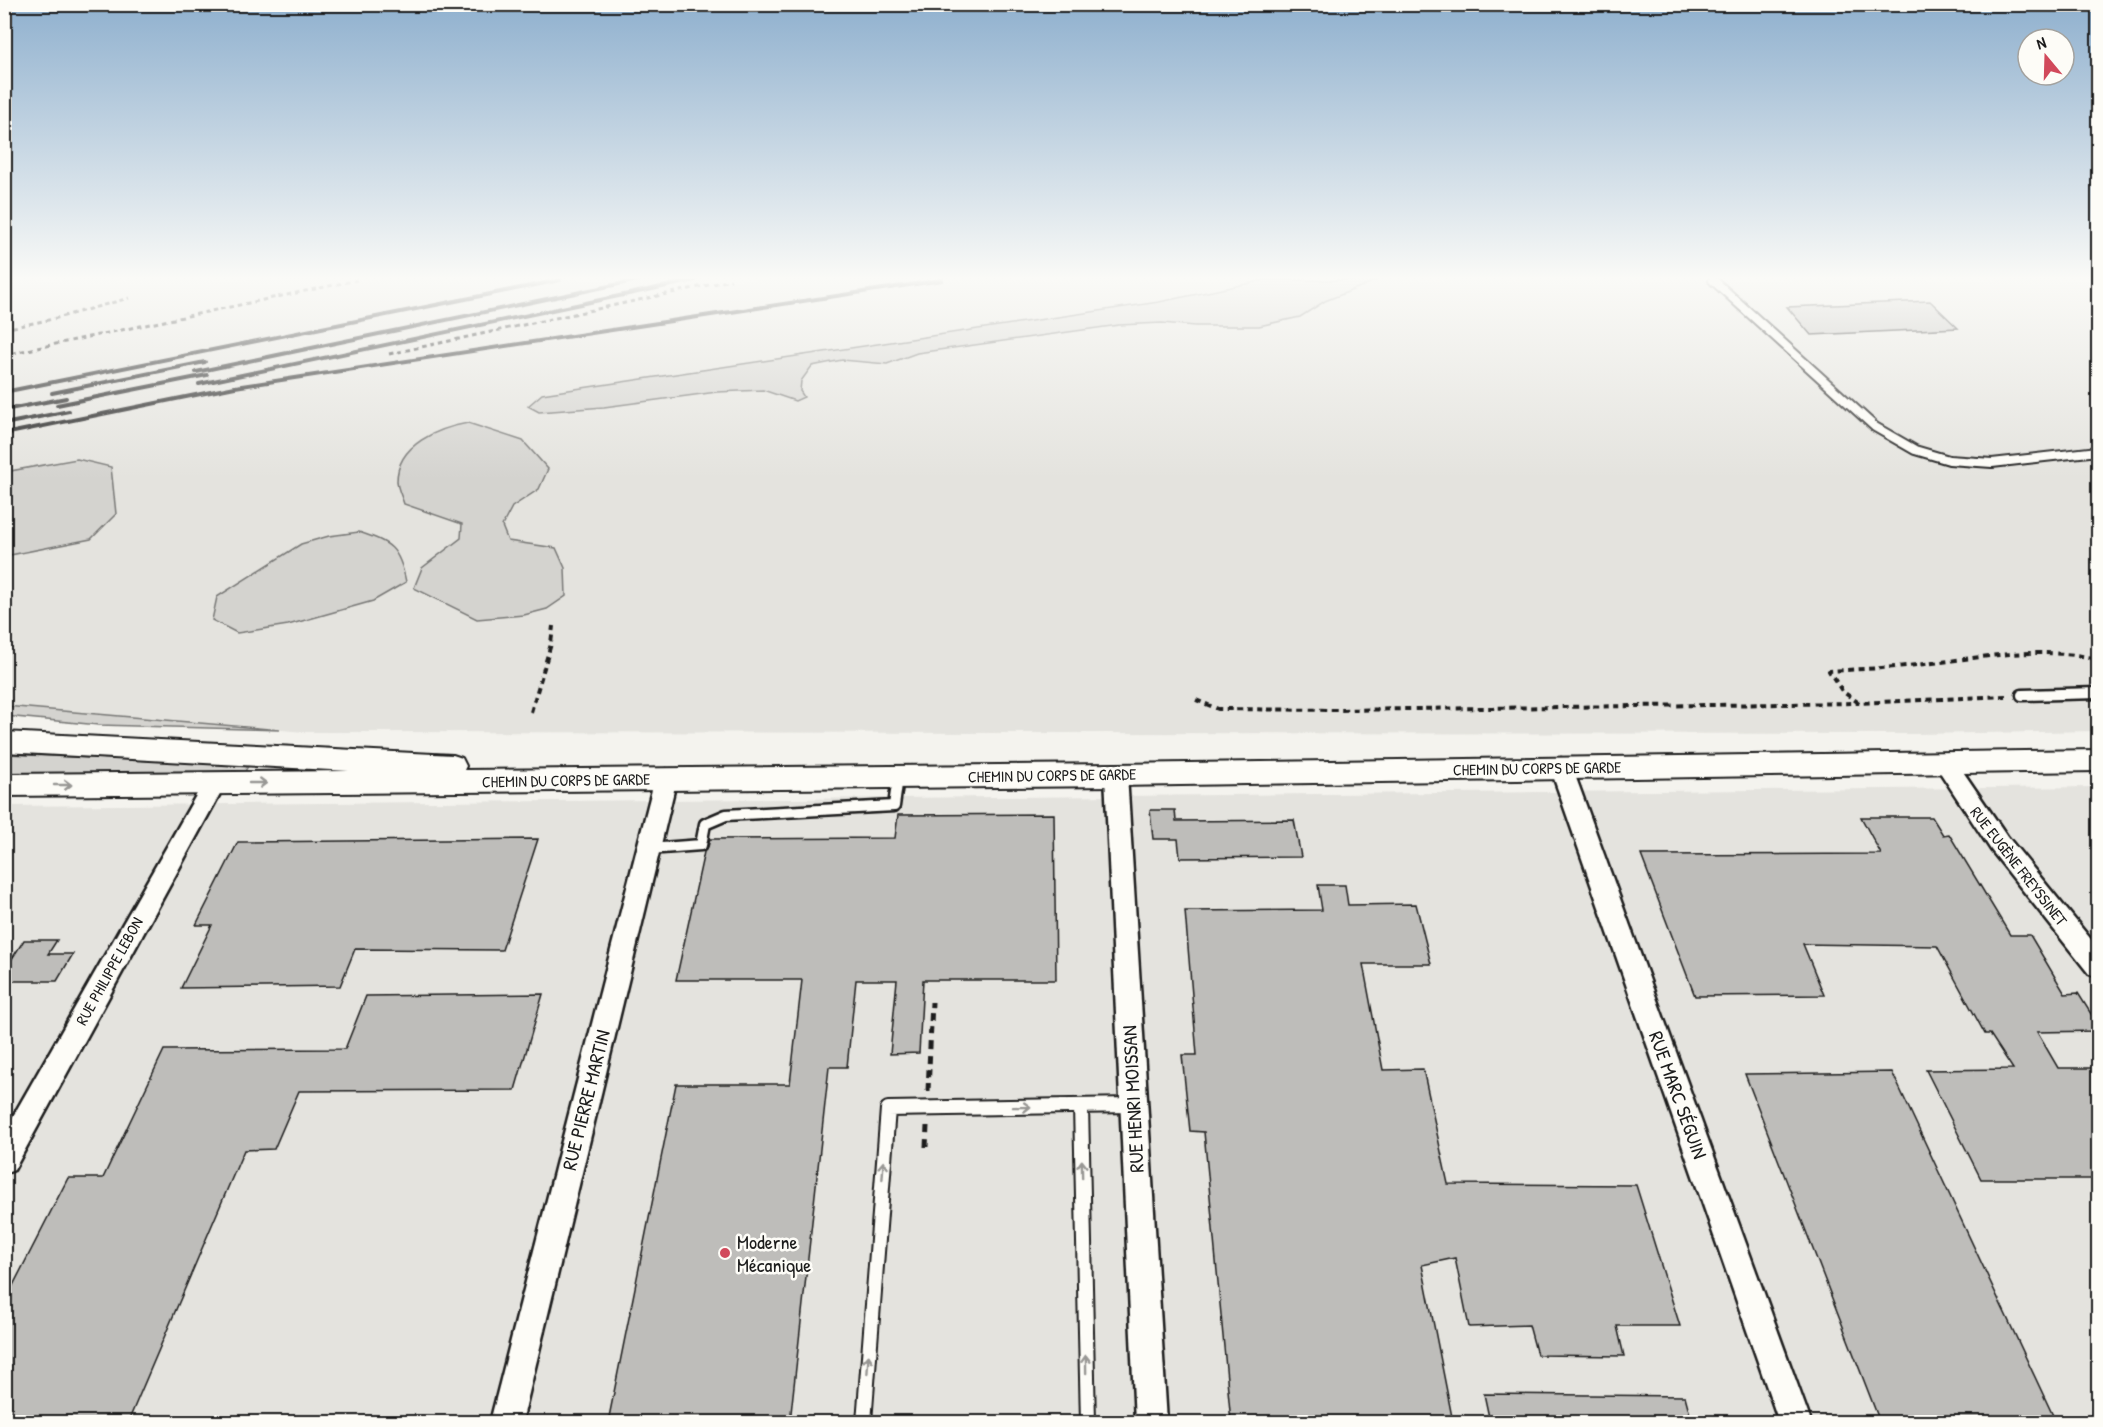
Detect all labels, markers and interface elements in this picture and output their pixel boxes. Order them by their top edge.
north arrow [2016,27,2076,87]
text: N [2034,31,2049,55]
street label: CHEMIN DU CORPS DE GARDE [1453,756,1621,780]
street label: CHEMIN DU CORPS DE GARDE [968,763,1136,787]
street label: CHEMIN DU CORPS DE GARDE [482,768,650,792]
one-way arrow [247,777,267,789]
one-way arrow [52,779,72,791]
street label: RUE EUGÈNE FREYSSINET [1965,802,2073,931]
street label: RUE PHILIPPE LEBON [70,913,148,1029]
street label: RUE HENRI MOISSAN [1115,1025,1150,1173]
street label: RUE PIERRE MARTIN [555,1027,616,1173]
street label: RUE MARC SÉGUIN [1643,1027,1714,1162]
one-way arrow [1012,1101,1032,1113]
one-way arrow [878,1160,889,1180]
one-way arrow [1077,1160,1088,1180]
place label: Moderne Mécanique [737,1228,811,1278]
marker: Moderne Mécanique [718,1246,732,1260]
one-way arrow [863,1355,874,1375]
one-way arrow [1081,1355,1092,1375]

